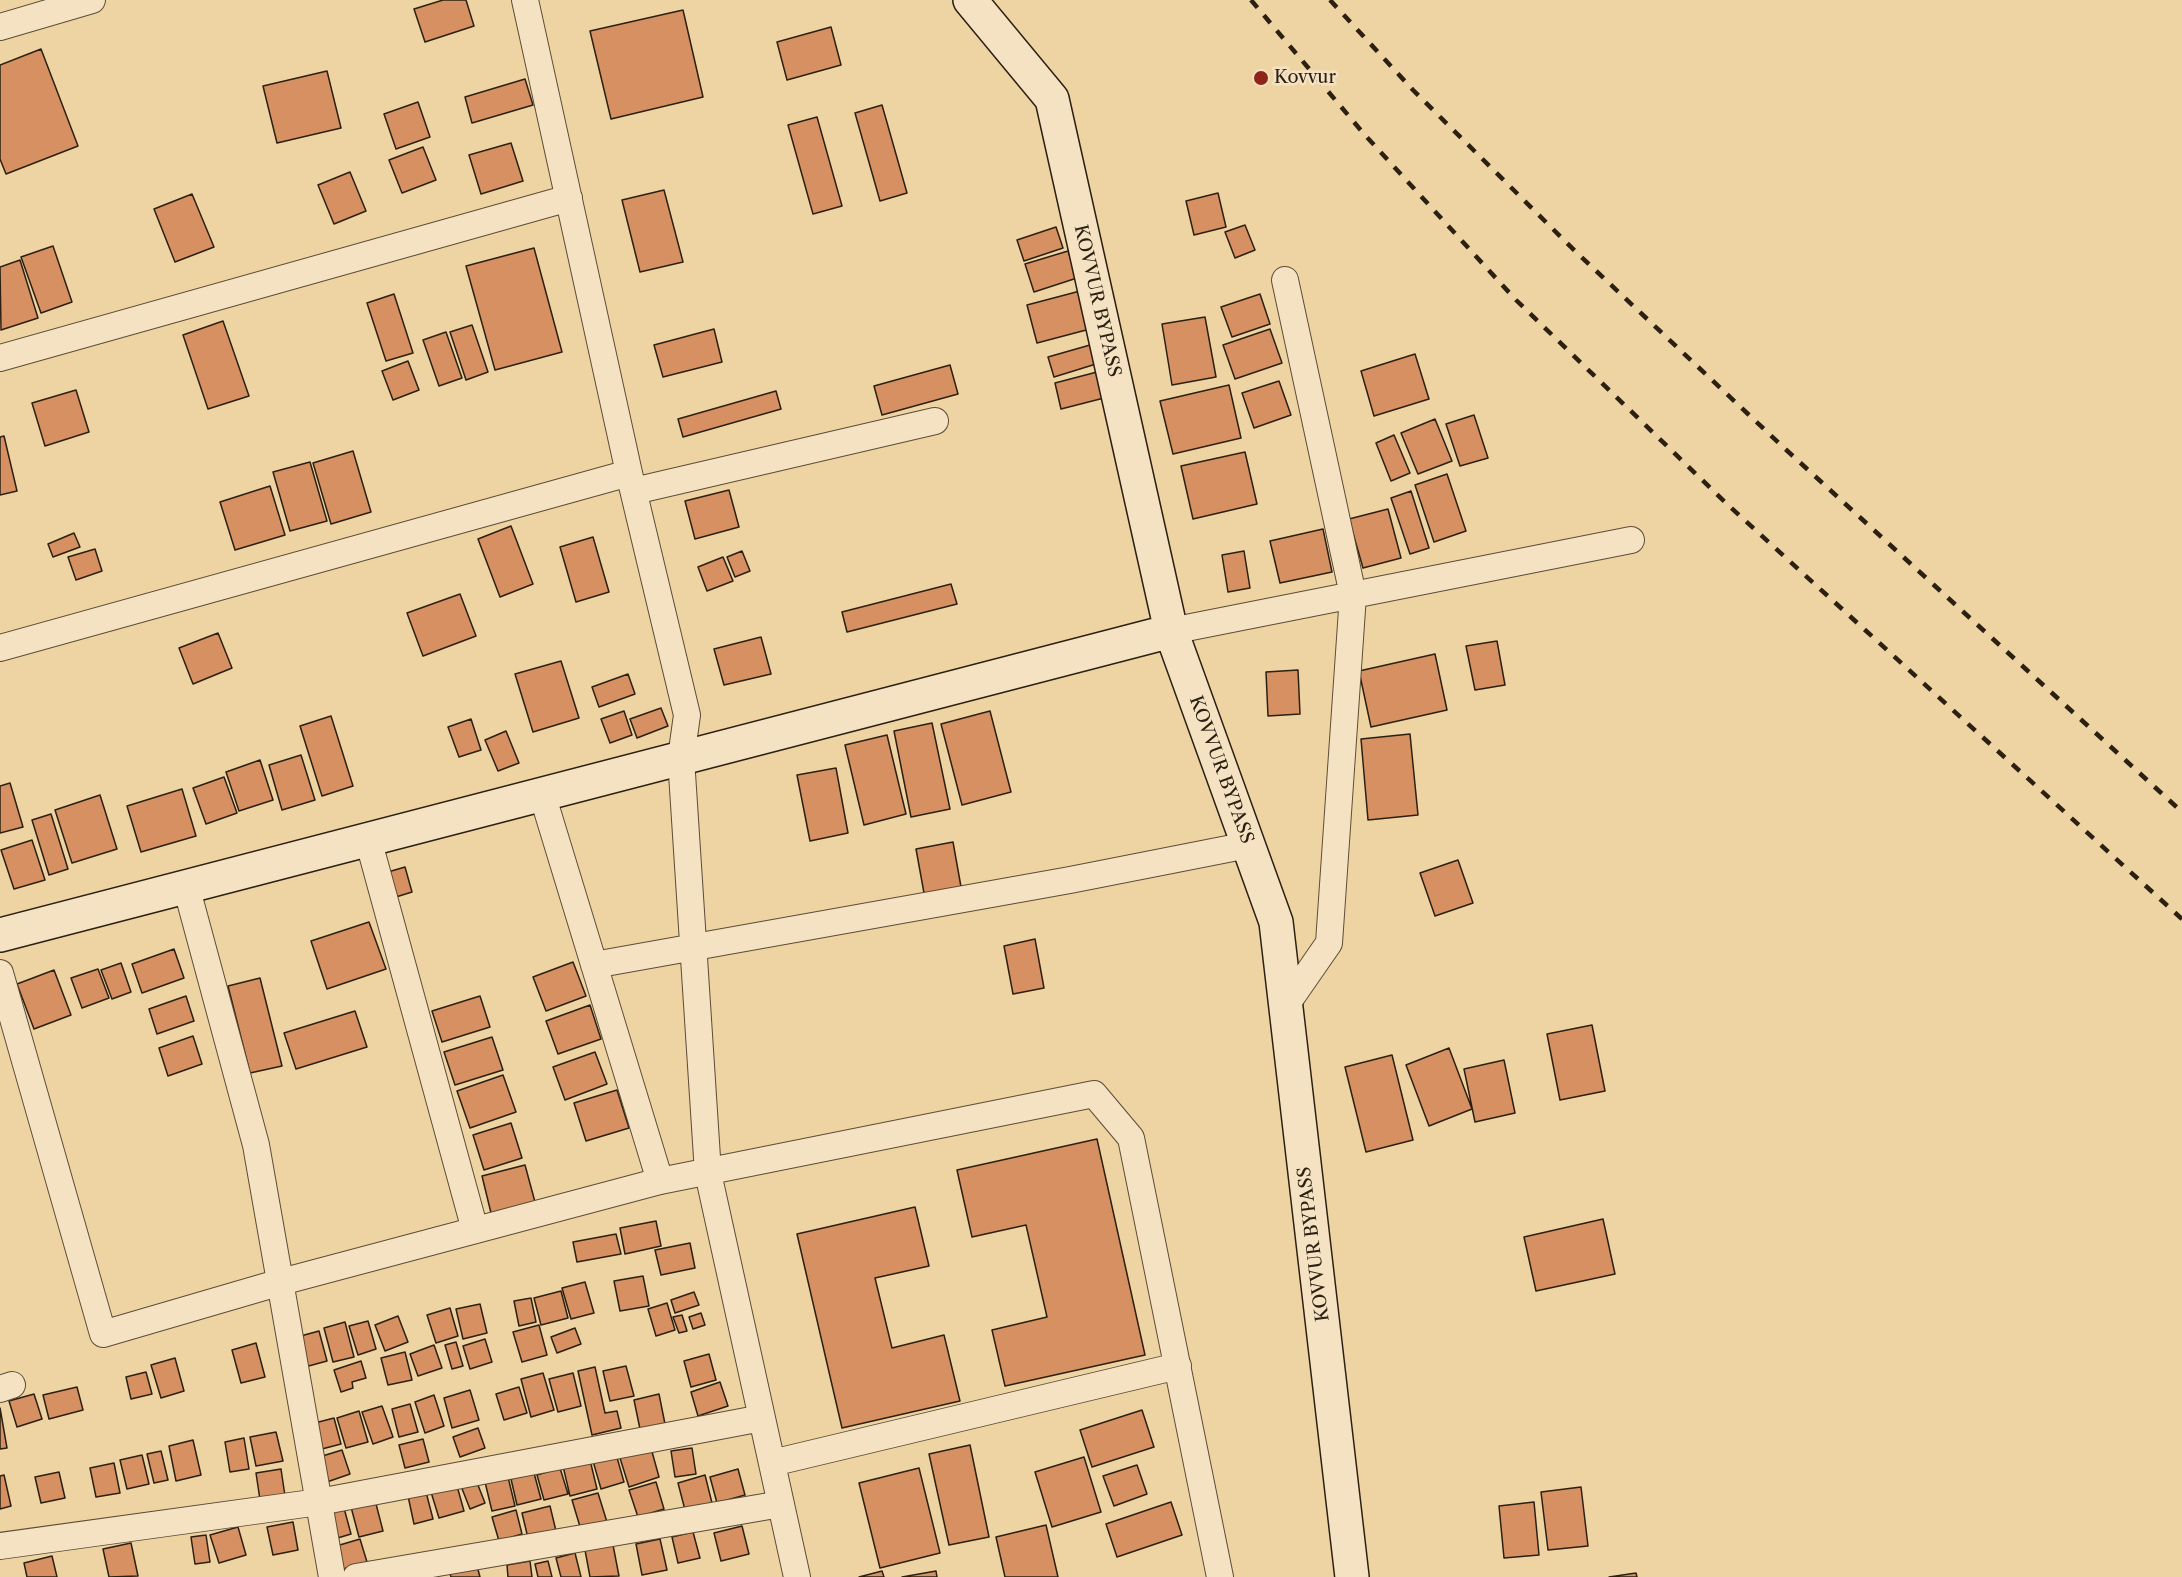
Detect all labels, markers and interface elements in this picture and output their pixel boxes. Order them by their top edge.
place label: Kovvur [1274,67,1336,89]
marker: Kovvur [1252,69,1270,87]
street label: KOVVUR BYPASS [1069,223,1125,379]
street label: KOVVUR BYPASS [1184,693,1258,847]
street label: KOVVUR BYPASS [1294,1165,1334,1323]

